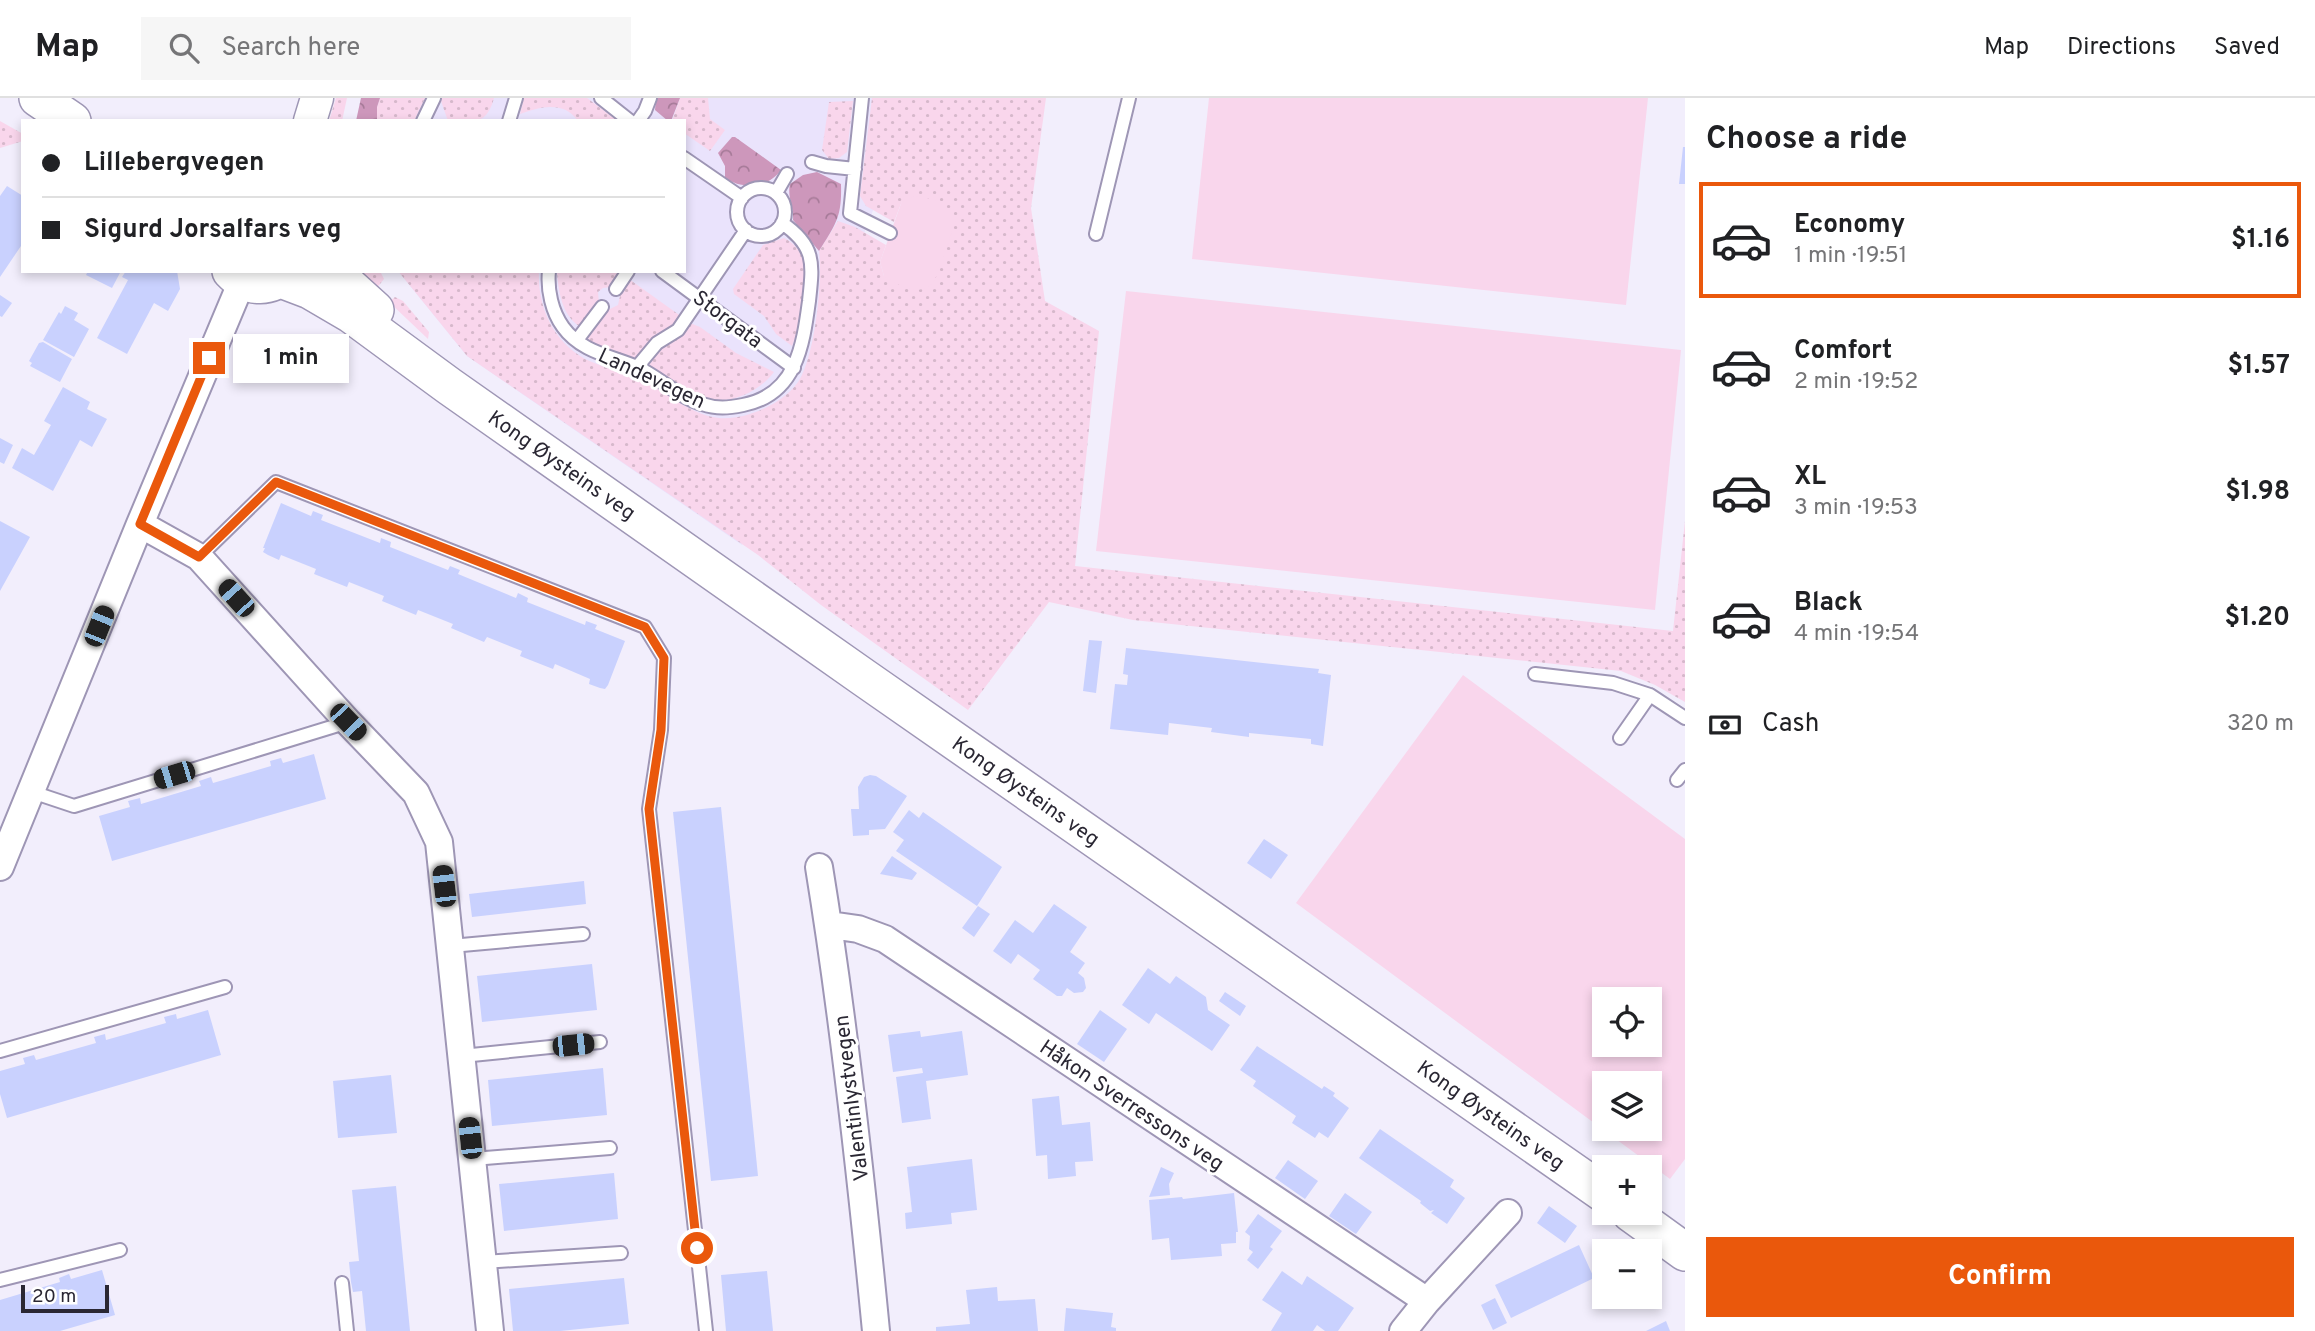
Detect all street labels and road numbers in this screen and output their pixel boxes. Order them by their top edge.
street label: Storgata [687,285,768,355]
street label: Landevegen [593,343,709,416]
street label: Kong Øysteins veg [482,405,640,527]
street label: Kong Øysteins veg [946,731,1104,853]
street label: Valentinlystvegen [829,1013,876,1182]
street label: Håkon Sverressons veg [1034,1034,1229,1178]
street label: Kong Øysteins veg [1411,1055,1569,1177]

